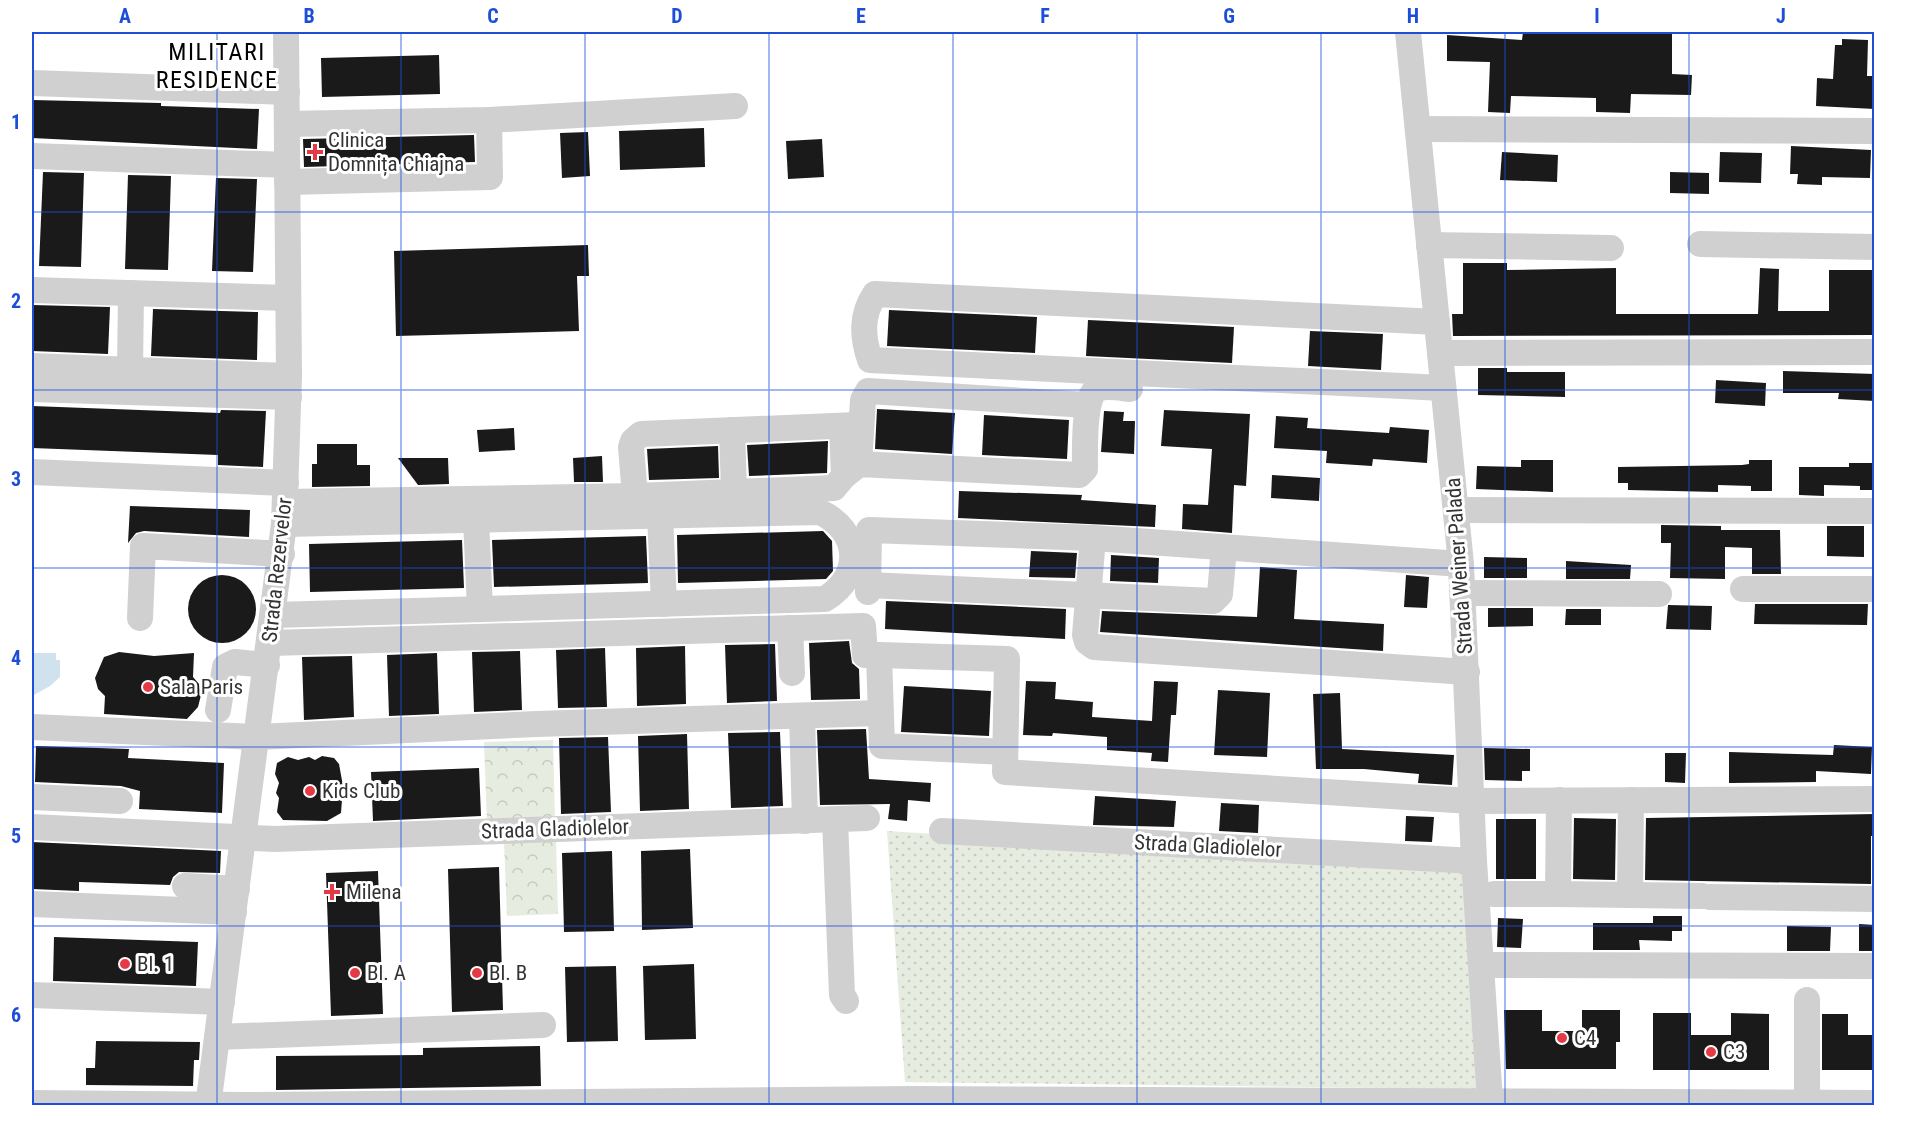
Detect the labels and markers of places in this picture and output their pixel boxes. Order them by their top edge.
place label: Clinica Domnița Chiajna [328,128,464,177]
marker: Clinica Domnița Chiajna [306,143,324,161]
place label: Sala Paris [160,675,243,699]
marker: Sala Paris [141,680,155,694]
place label: Kids Club [322,779,400,803]
marker: Kids Club [303,784,317,798]
place label: Milena [346,880,402,904]
marker: Milena [323,883,341,901]
place label: Bl. 1 [137,952,174,976]
marker: Bl. 1 [118,957,132,971]
place label: Bl. A [367,961,406,985]
place label: Bl. B [489,961,527,985]
marker: Bl. A [348,966,362,980]
marker: Bl. B [470,966,484,980]
place label: C4 [1574,1026,1596,1050]
marker: C4 [1555,1031,1569,1045]
place label: C3 [1723,1040,1745,1064]
marker: C3 [1704,1045,1718,1059]

